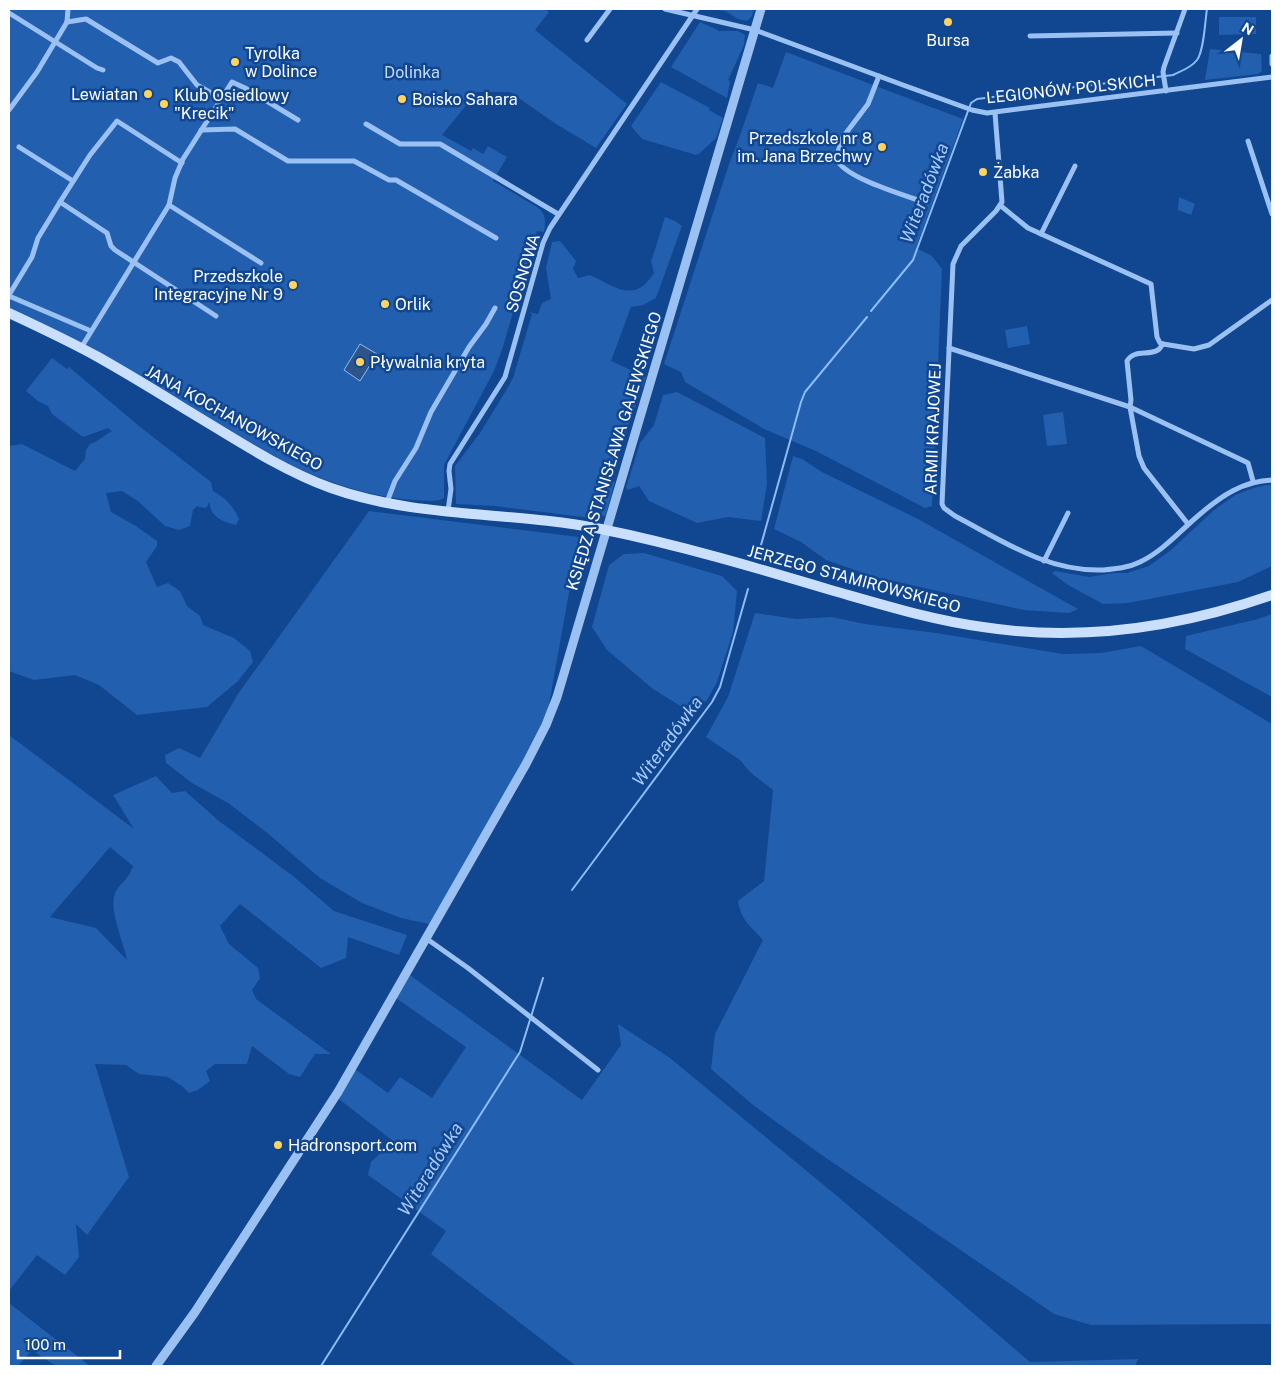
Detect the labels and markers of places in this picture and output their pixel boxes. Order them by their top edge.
marker: Bursa [942,16,954,28]
place label: Bursa [926,31,970,50]
place label: Tyrolka w Dolince [245,44,317,81]
marker: Tyrolka w Dolince [229,56,241,68]
place label: Lewiatan [71,85,138,104]
place label: Klub Osiedlowy "Krecik" [174,86,290,123]
marker: Lewiatan [142,88,154,100]
place label: Boisko Sahara [412,90,518,109]
marker: Boisko Sahara [396,93,408,105]
marker: Klub Osiedlowy "Krecik" [158,98,170,110]
place label: Przedszkole nr 8 im. Jana Brzechwy [737,129,872,166]
marker: Przedszkole nr 8 im. Jana Brzechwy [876,141,888,153]
place label: Żabka [993,162,1039,182]
marker: Żabka [977,166,989,178]
place label: Przedszkole Integracyjne Nr 9 [154,267,283,304]
marker: Przedszkole Integracyjne Nr 9 [287,279,299,291]
place label: Orlik [395,295,431,314]
marker: Orlik [379,298,391,310]
place label: Pływalnia kryta [370,353,485,372]
marker: Pływalnia kryta [354,356,366,368]
place label: Hadronsport.com [288,1136,417,1155]
marker: Hadronsport.com [272,1139,284,1151]

